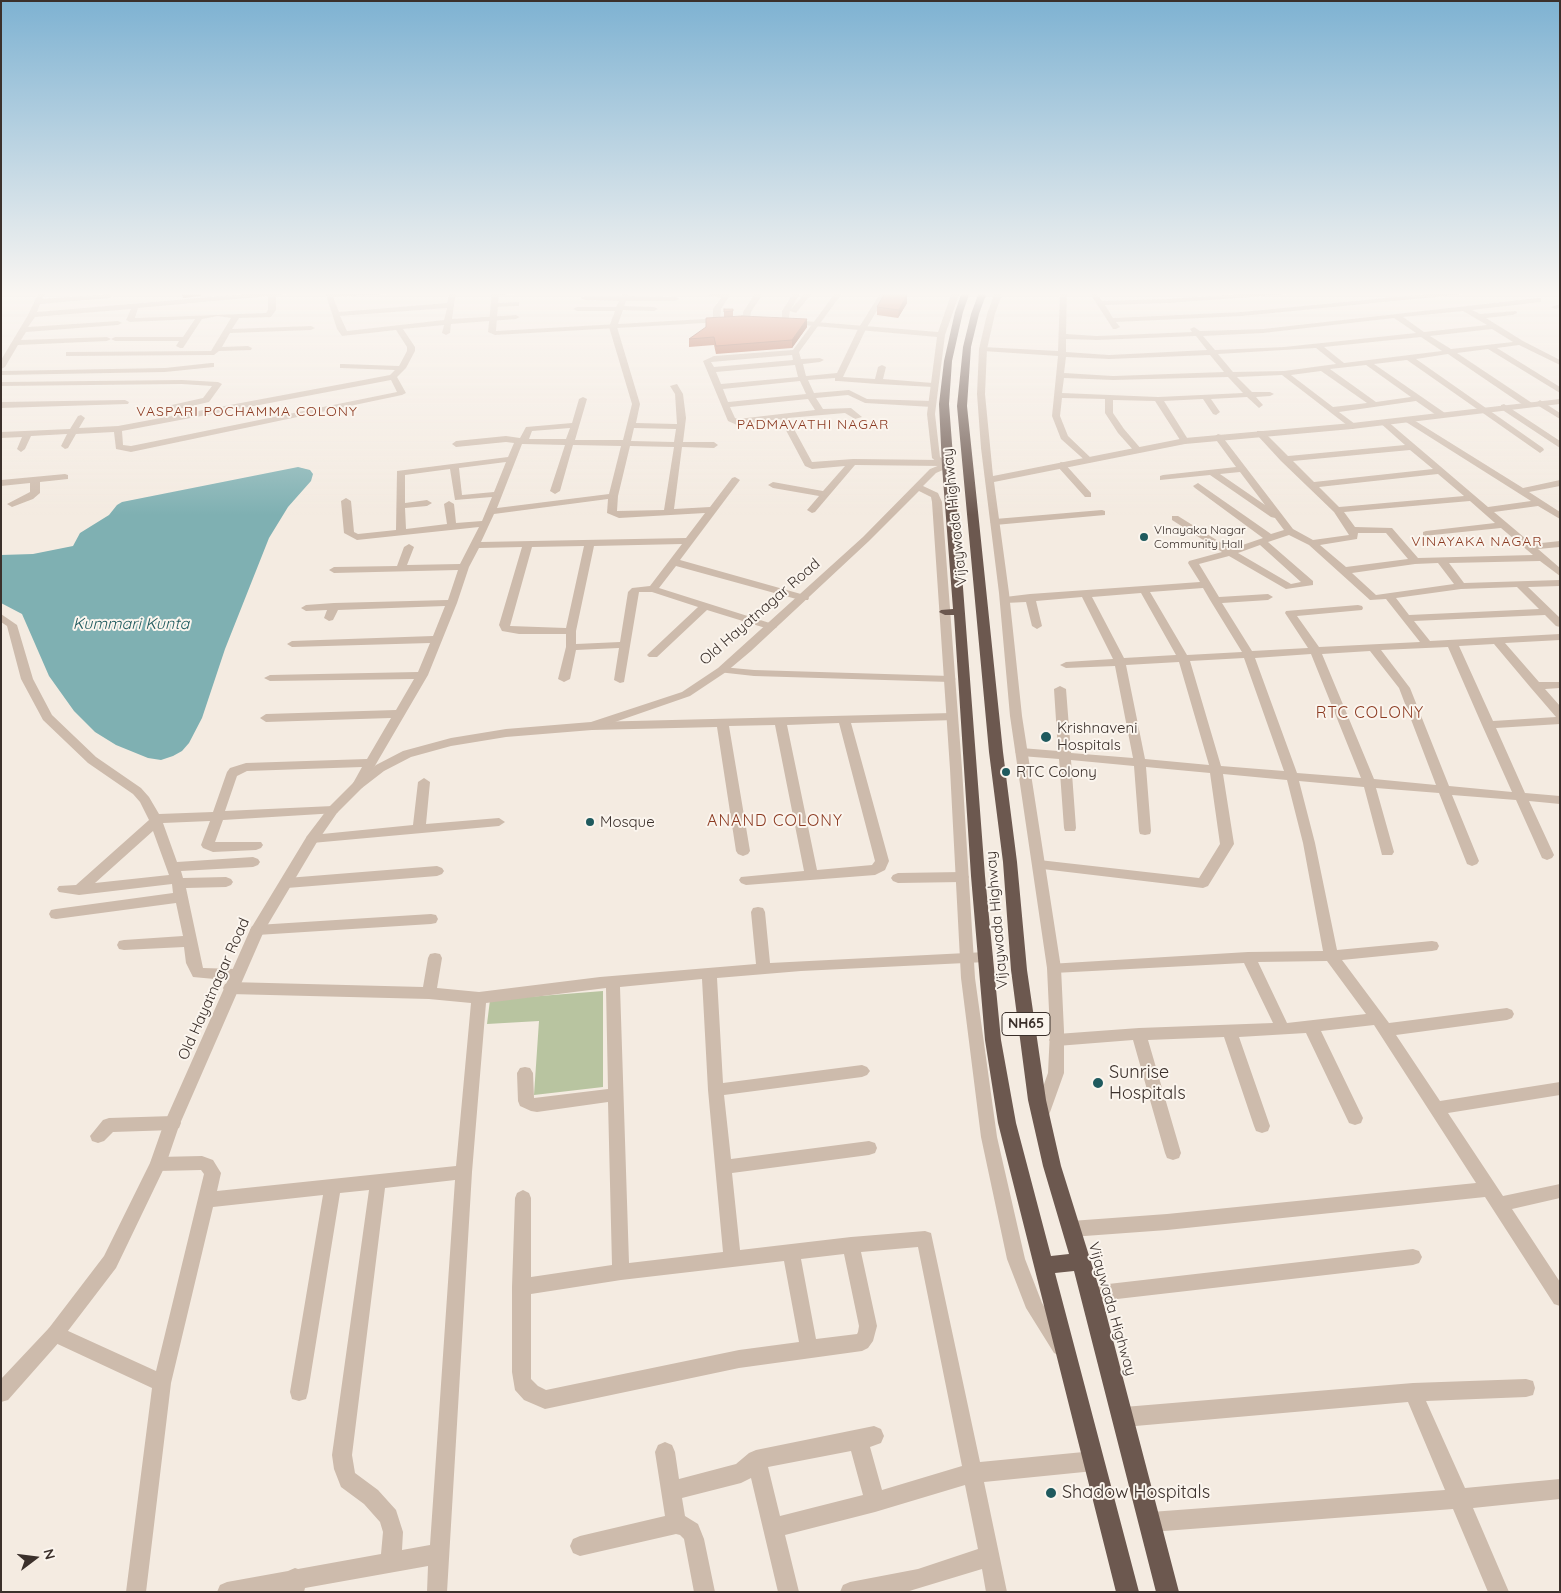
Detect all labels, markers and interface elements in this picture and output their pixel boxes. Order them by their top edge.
district label: VASPARI POCHAMMA COLONY [133,404,361,420]
district label: PADMAVATHI NAGAR [735,417,891,433]
street label: Vijaywada Highway [939,447,971,587]
place label: VInayaka Nagar Community Hall [1154,523,1246,551]
marker: VInayaka Nagar Community Hall [1138,531,1150,543]
district label: VINAYAKA NAGAR [1410,534,1544,550]
street label: Old Hayatnagar Road [696,555,824,669]
water label: Kummari Kunta [73,614,189,634]
district label: RTC COLONY [1314,703,1426,723]
place label: Krishnaveni Hospitals [1057,719,1137,754]
marker: Krishnaveni Hospitals [1039,730,1053,744]
place label: RTC Colony [1016,763,1097,781]
marker: RTC Colony [1000,766,1012,778]
district label: ANAND COLONY [706,811,844,831]
place label: Mosque [600,813,655,831]
marker: Mosque [584,816,596,828]
street label: Vijaywada Highway [982,850,1012,990]
street label: Old Hayatnagar Road [175,915,253,1063]
road number: NH65 [1002,1012,1050,1036]
place label: Sunrise Hospitals [1109,1062,1186,1104]
marker: Sunrise Hospitals [1091,1076,1105,1090]
street label: Vijaywada Highway [1084,1240,1140,1378]
place label: Shadow Hospitals [1062,1482,1210,1504]
marker: Shadow Hospitals [1044,1486,1058,1500]
north arrow [10,1533,60,1583]
text: N [39,1547,60,1561]

